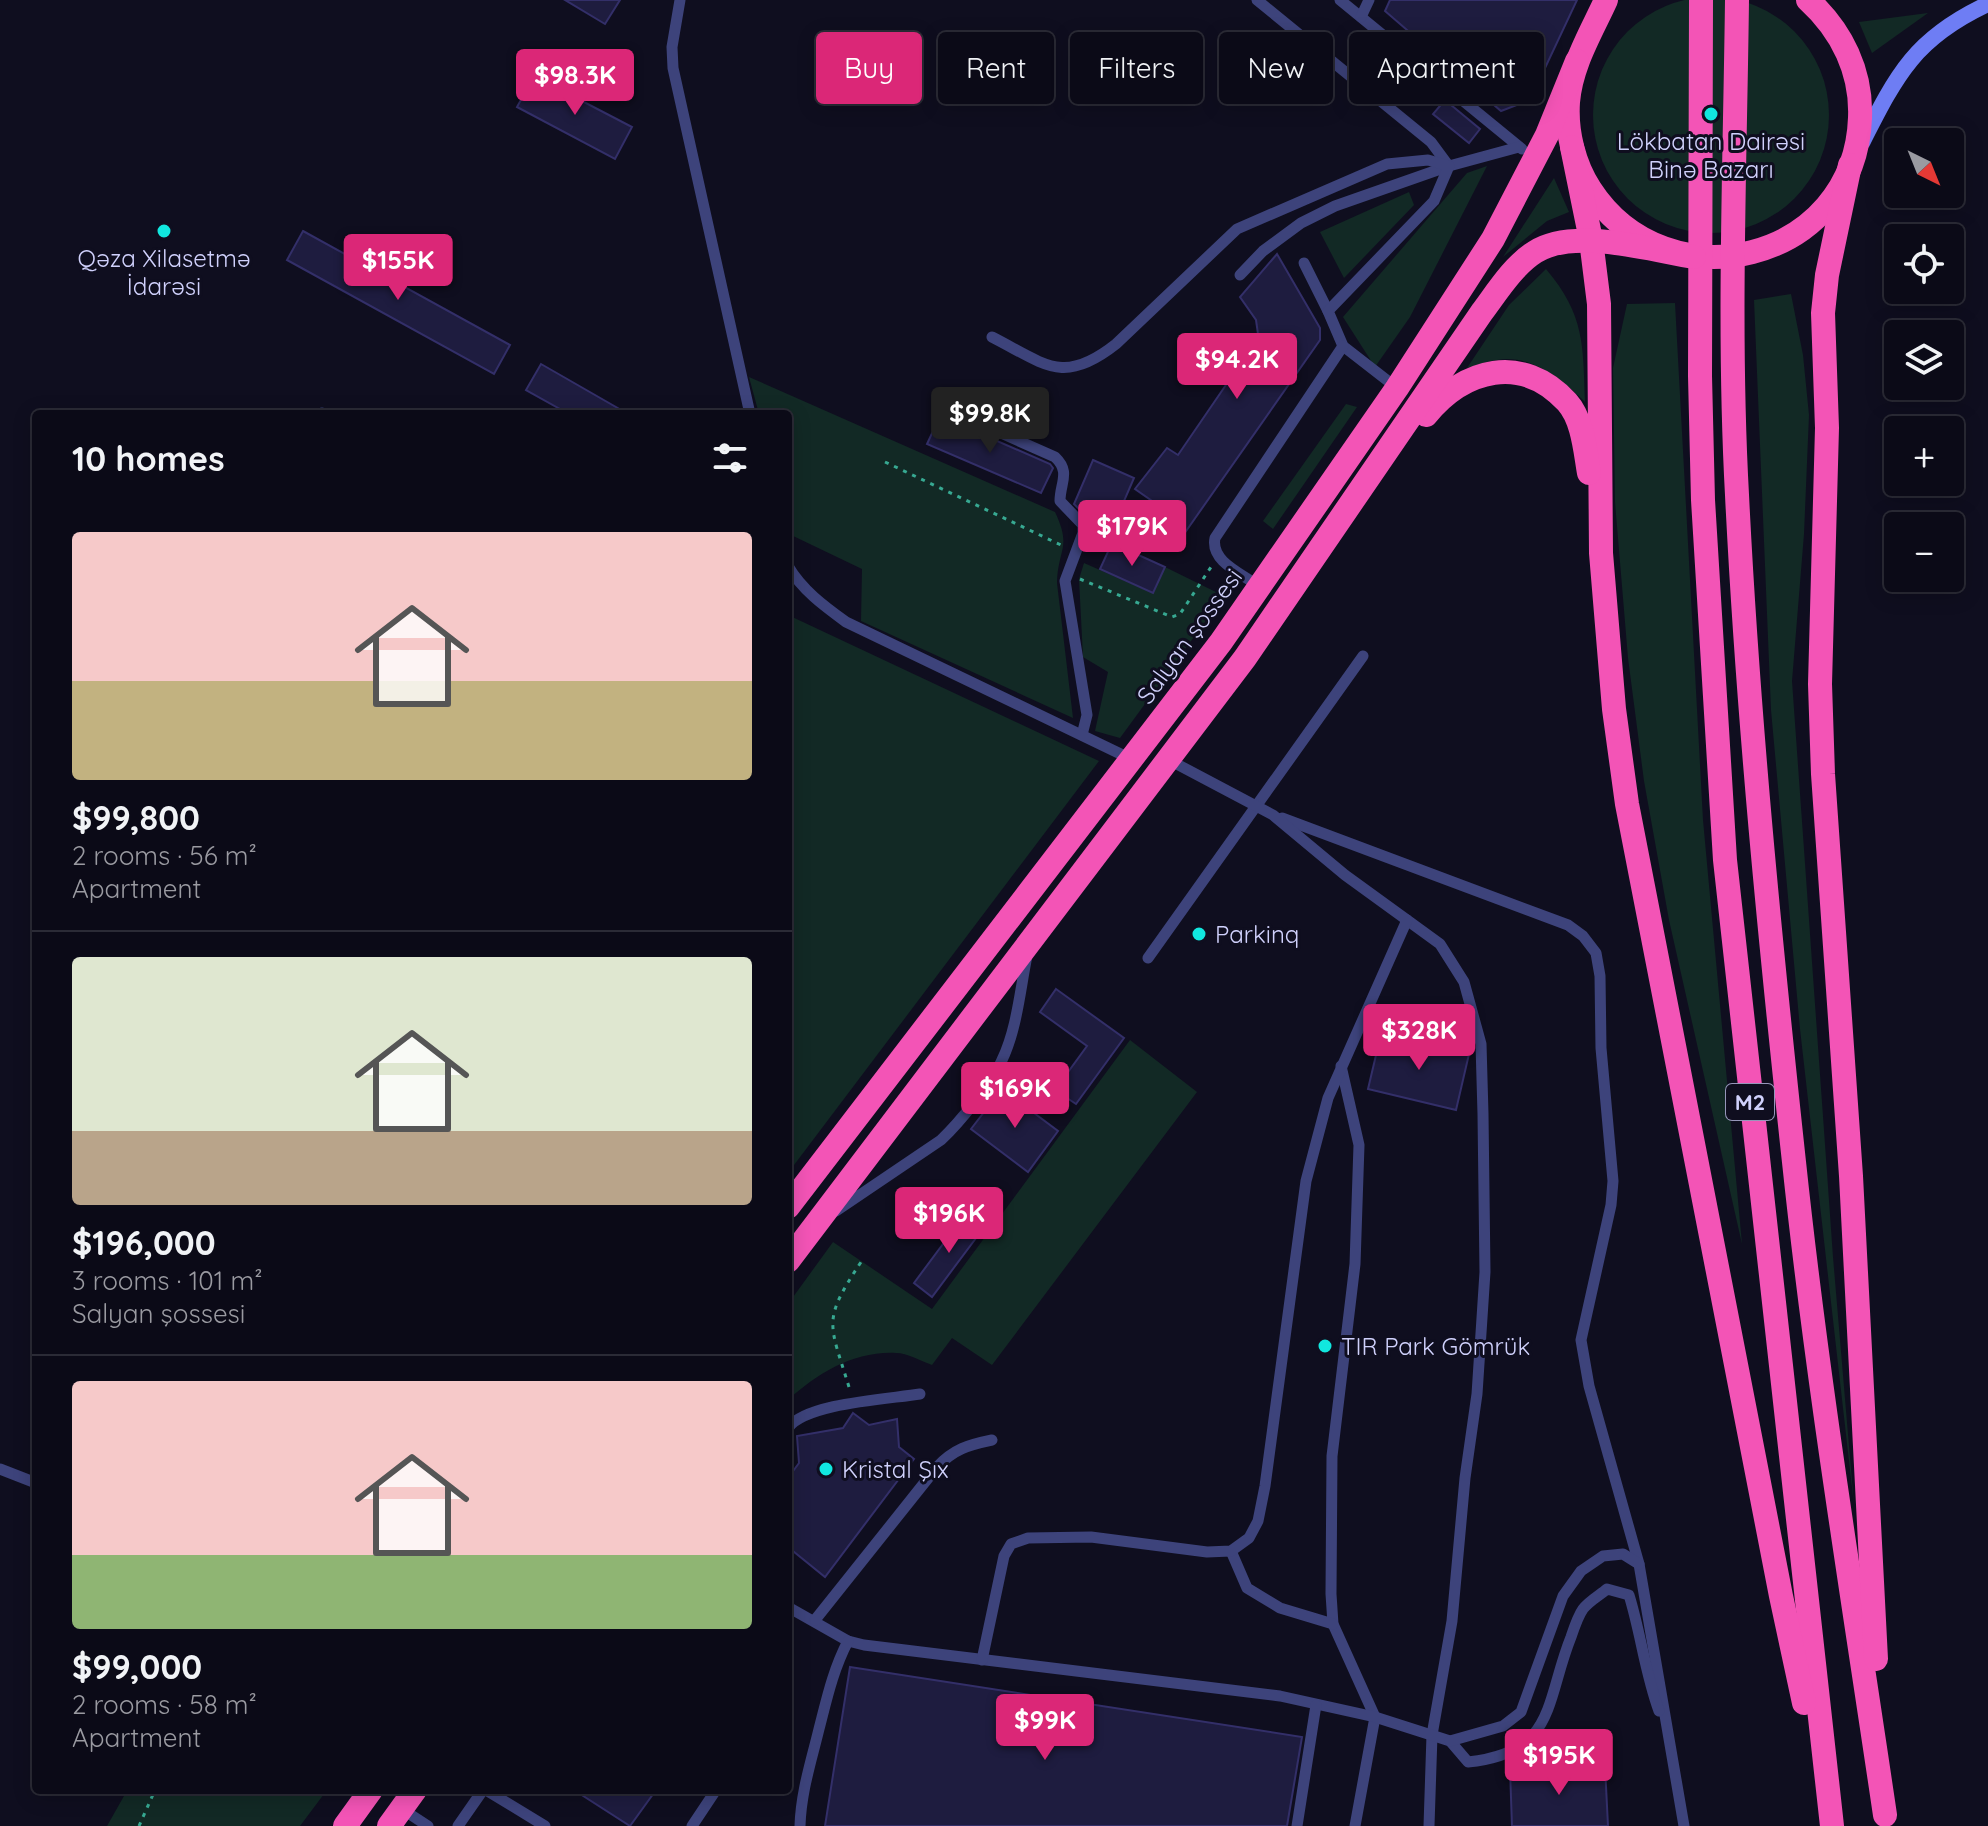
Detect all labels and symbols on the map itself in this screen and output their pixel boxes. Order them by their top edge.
pin: $98.3K [510,49,640,117]
marker: Lökbatan Dairəsi Binə Bazarı [1702,105,1720,123]
place label: Lökbatan Dairəsi Binə Bazarı [1617,126,1805,184]
north arrow [1884,128,1964,208]
marker: Qəza Xilasetmə İdarəsi [155,222,173,240]
pin: $155K [342,234,454,302]
place label: Qəza Xilasetmə İdarəsi [78,243,250,301]
pin: $94.2K [1172,333,1302,401]
pin: $99.8K [925,387,1055,455]
pin: $179K [1076,500,1188,568]
street label: Salyan şossesi [1130,562,1248,710]
place label: Parkinq [1215,919,1299,949]
marker: Parkinq [1190,925,1208,943]
pin: $328K [1363,1004,1475,1072]
pin: $169K [959,1062,1071,1130]
road number: M2 [1726,1084,1774,1120]
pin: $196K [893,1187,1005,1255]
place label: TIR Park Gömrük [1341,1331,1530,1361]
marker: TIR Park Gömrük [1316,1337,1334,1355]
place label: Kristal Şıx [842,1454,949,1484]
marker: Kristal Şıx [817,1460,835,1478]
pin: $99K [998,1694,1092,1762]
pin: $195K [1503,1729,1615,1797]

